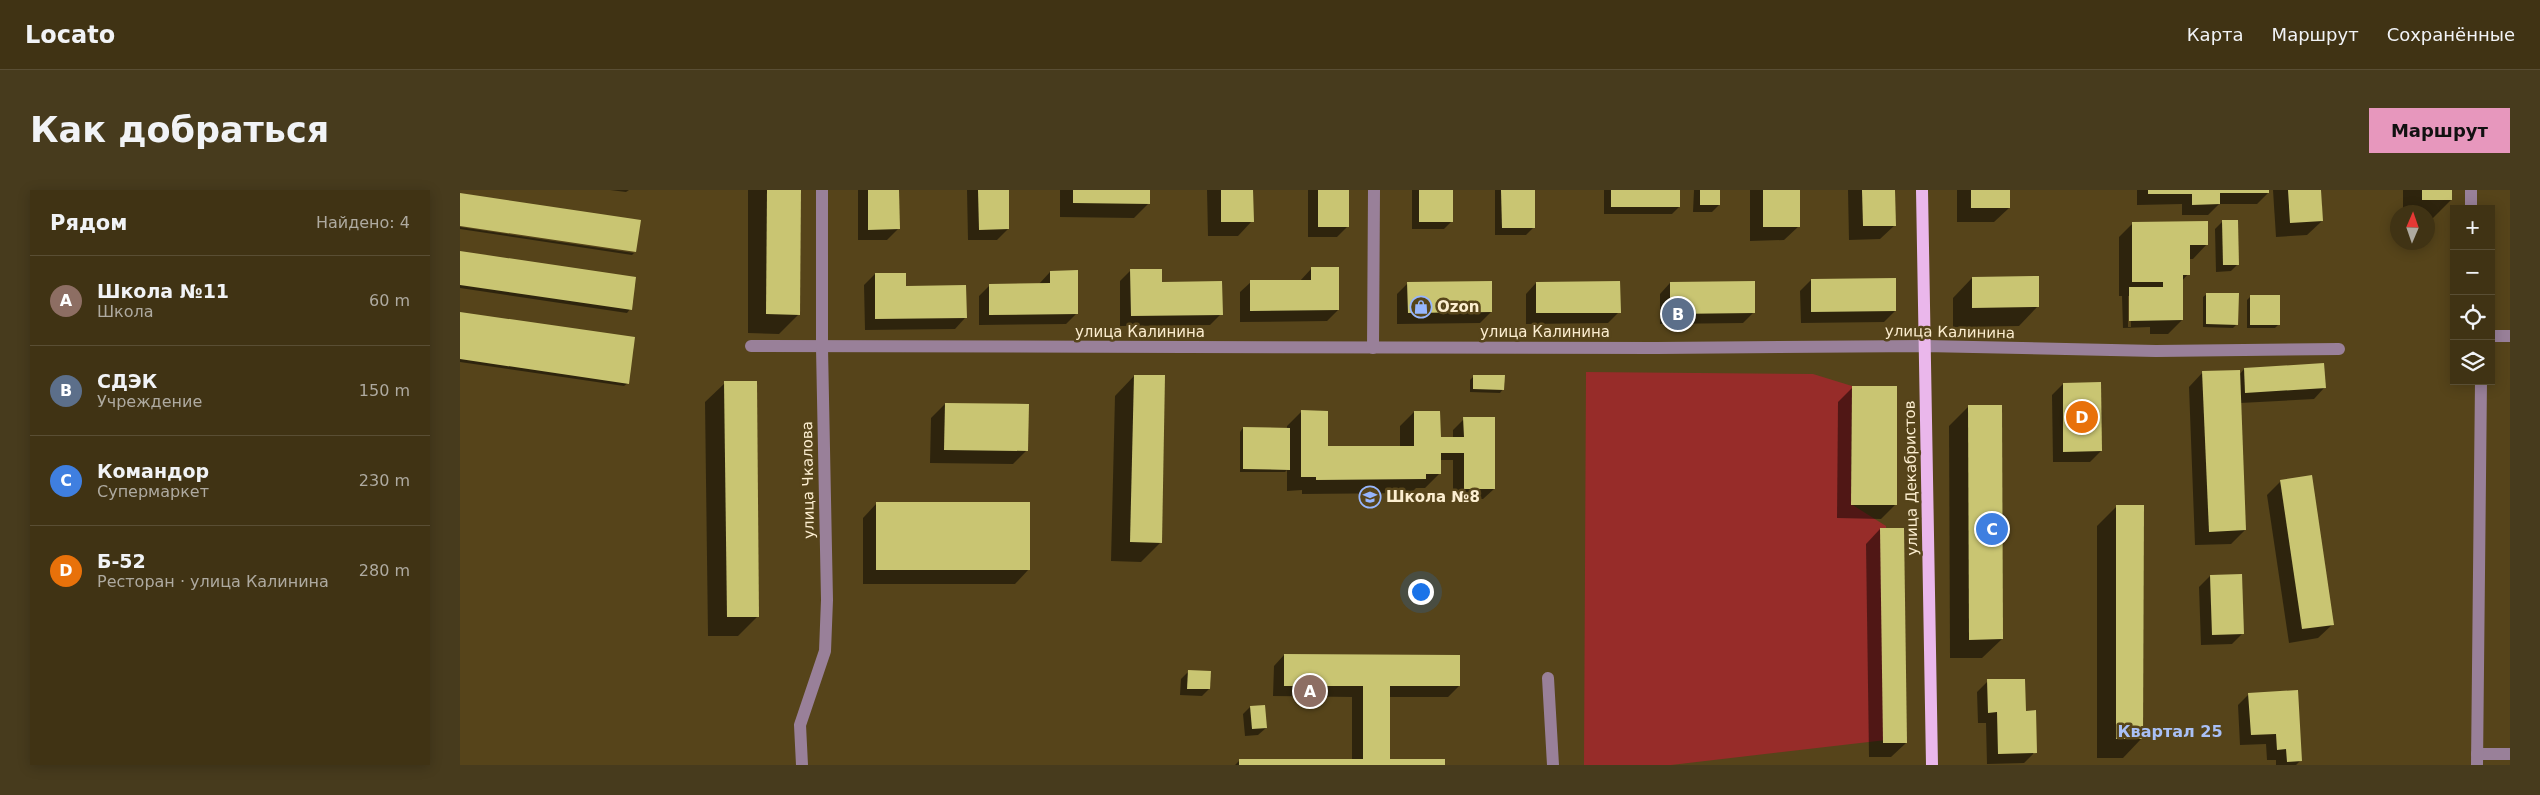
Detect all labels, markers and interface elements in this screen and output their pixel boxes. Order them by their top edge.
text: Locato [25,21,115,49]
text: Карта [2187,24,2244,45]
text: Маршрут [2272,24,2359,45]
text: Сохранённые [2387,24,2515,45]
button: Маршрут [2369,108,2510,153]
text: Как добраться [30,110,329,150]
north arrow [2390,205,2435,250]
map controls [2450,205,2495,385]
button: + [2450,205,2495,250]
text: Рядом [50,211,127,235]
text: Найдено: 4 [316,213,410,232]
button: − [2450,250,2495,295]
text: Школа №11 [97,280,229,302]
text: A [60,291,72,310]
text: 60 m [369,291,410,310]
shop icon: Ozon [1409,295,1433,319]
pin: B [1662,295,1694,333]
button: locate [2450,295,2495,340]
place label: Ozon [1437,298,1479,316]
text: Школа [97,302,154,321]
street label: улица Калинина [1885,322,2015,342]
street label: улица Калинина [1075,323,1205,341]
street label: улица Калинина [1480,323,1610,341]
button: layers [2450,340,2495,385]
text: СДЭК [97,370,157,392]
text: B [60,381,72,400]
text: 150 m [359,381,410,400]
text: Учреждение [97,392,202,411]
pin: D [2066,398,2098,436]
street label: улица Декабристов [1901,400,1921,556]
street label: улица Чкалова [798,421,818,539]
text: Командор [97,460,209,482]
text: C [60,471,72,490]
text: 230 m [359,471,410,490]
text: Супермаркет [97,482,209,501]
school or university icon: Школа №8 [1358,485,1382,509]
place label: Школа №8 [1386,488,1480,506]
pin: C [1976,510,2008,548]
text: Б-52 [97,550,146,572]
text: D [59,561,73,580]
text: 280 m [359,561,410,580]
text: Ресторан · улица Калинина [97,572,329,591]
your location [1408,579,1434,605]
pin: A [1294,672,1326,710]
district label: Квартал 25 [2117,722,2223,741]

